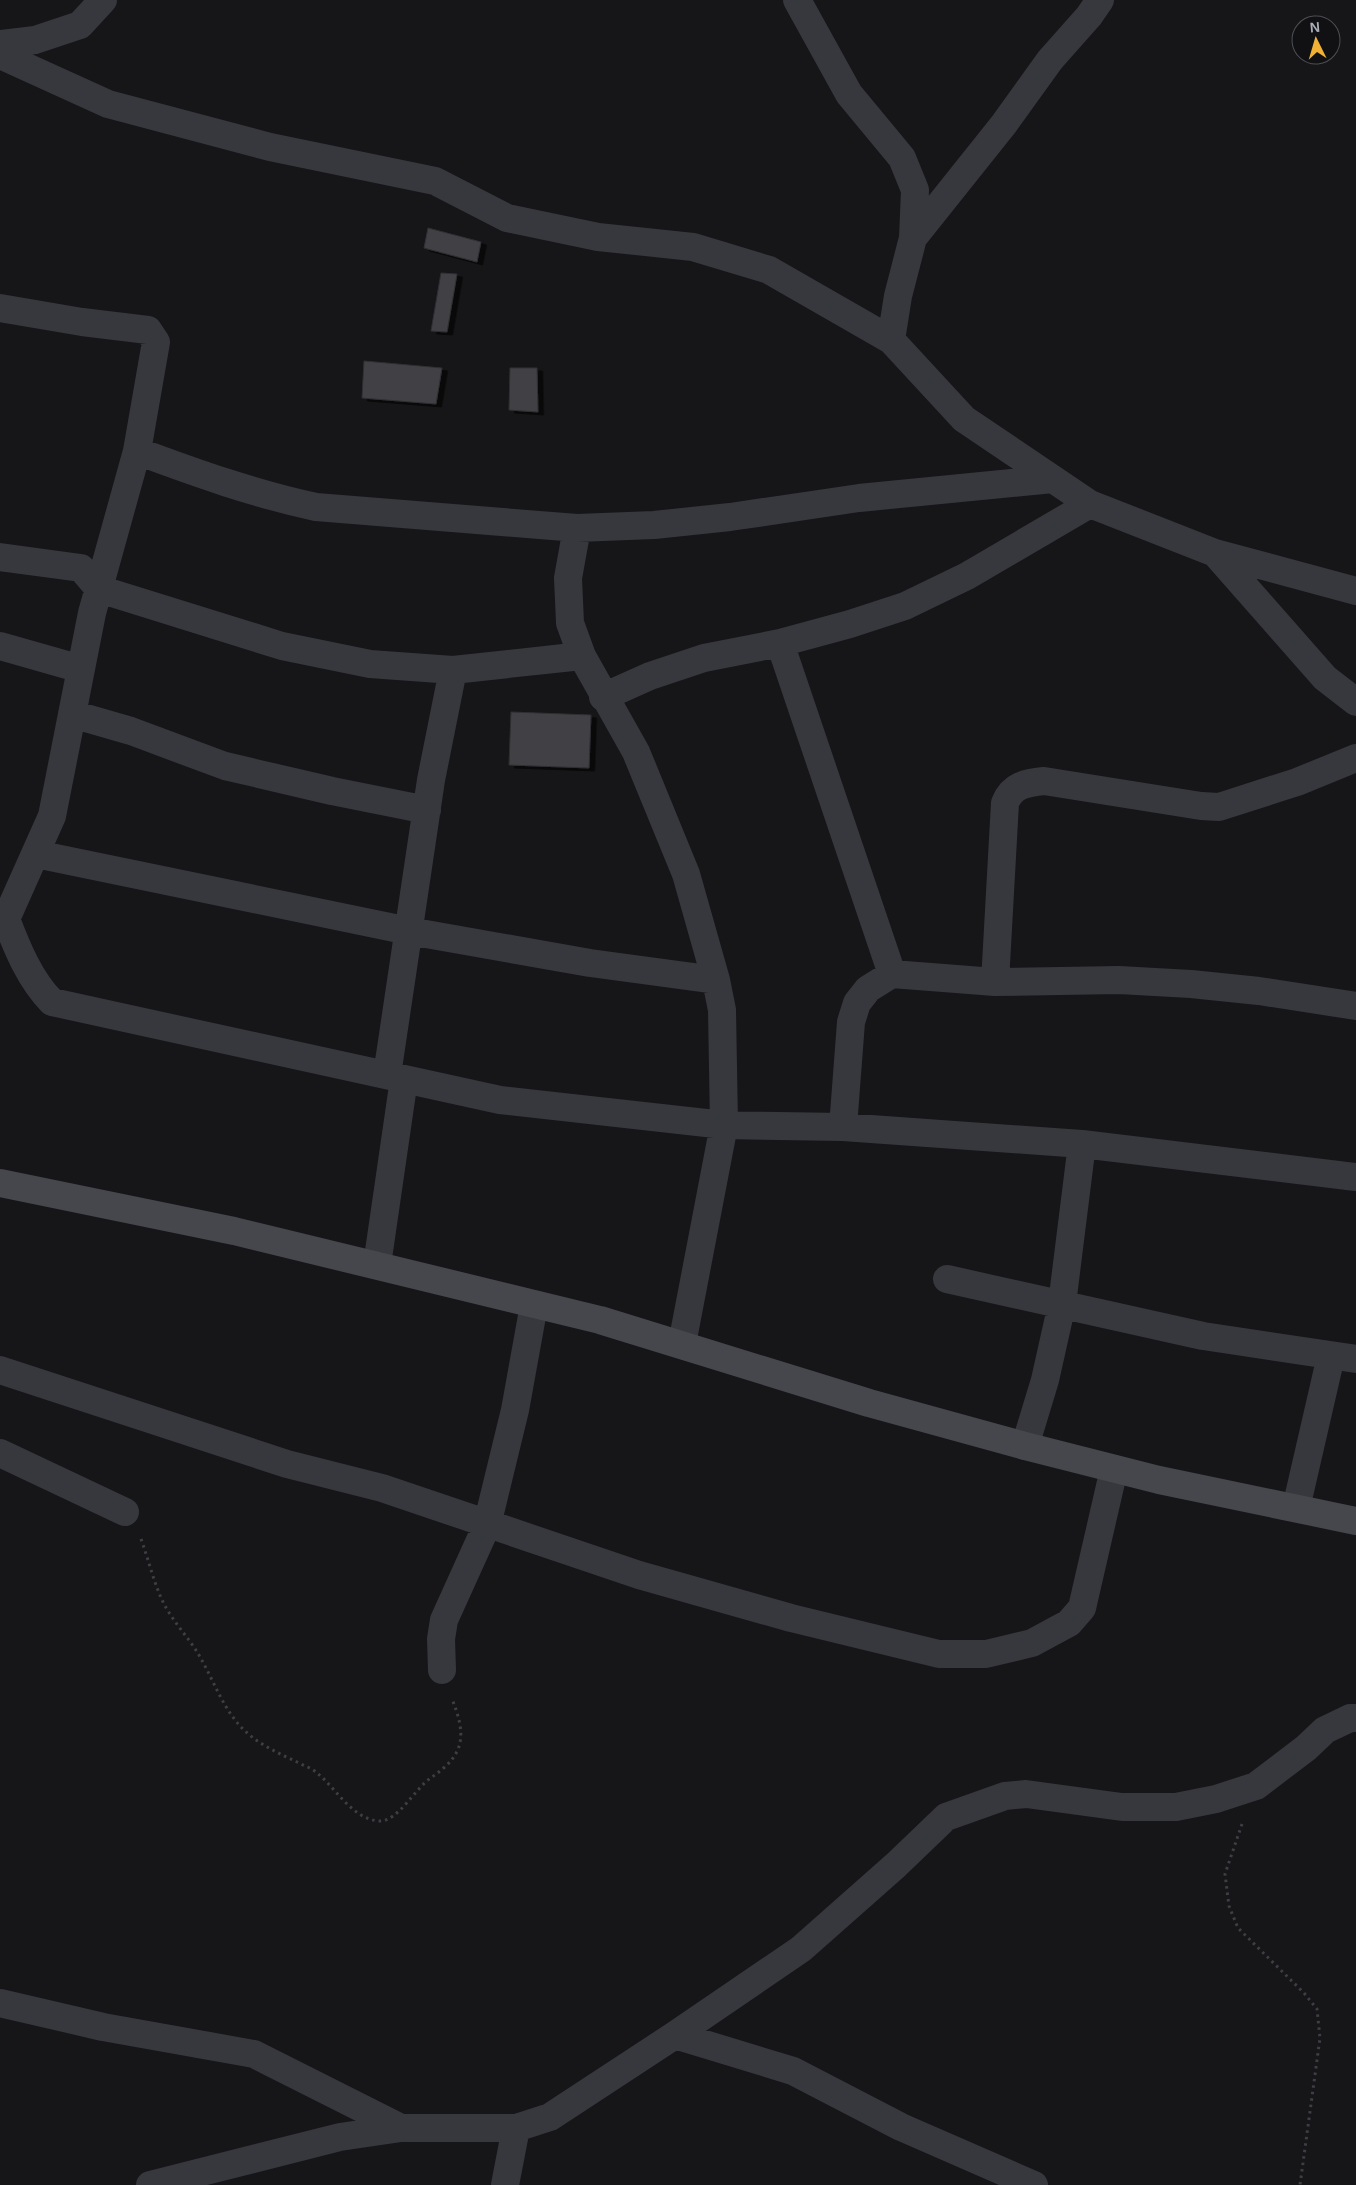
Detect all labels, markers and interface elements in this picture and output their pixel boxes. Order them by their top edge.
north arrow [1291,15,1341,65]
text: N [1309,19,1321,35]

